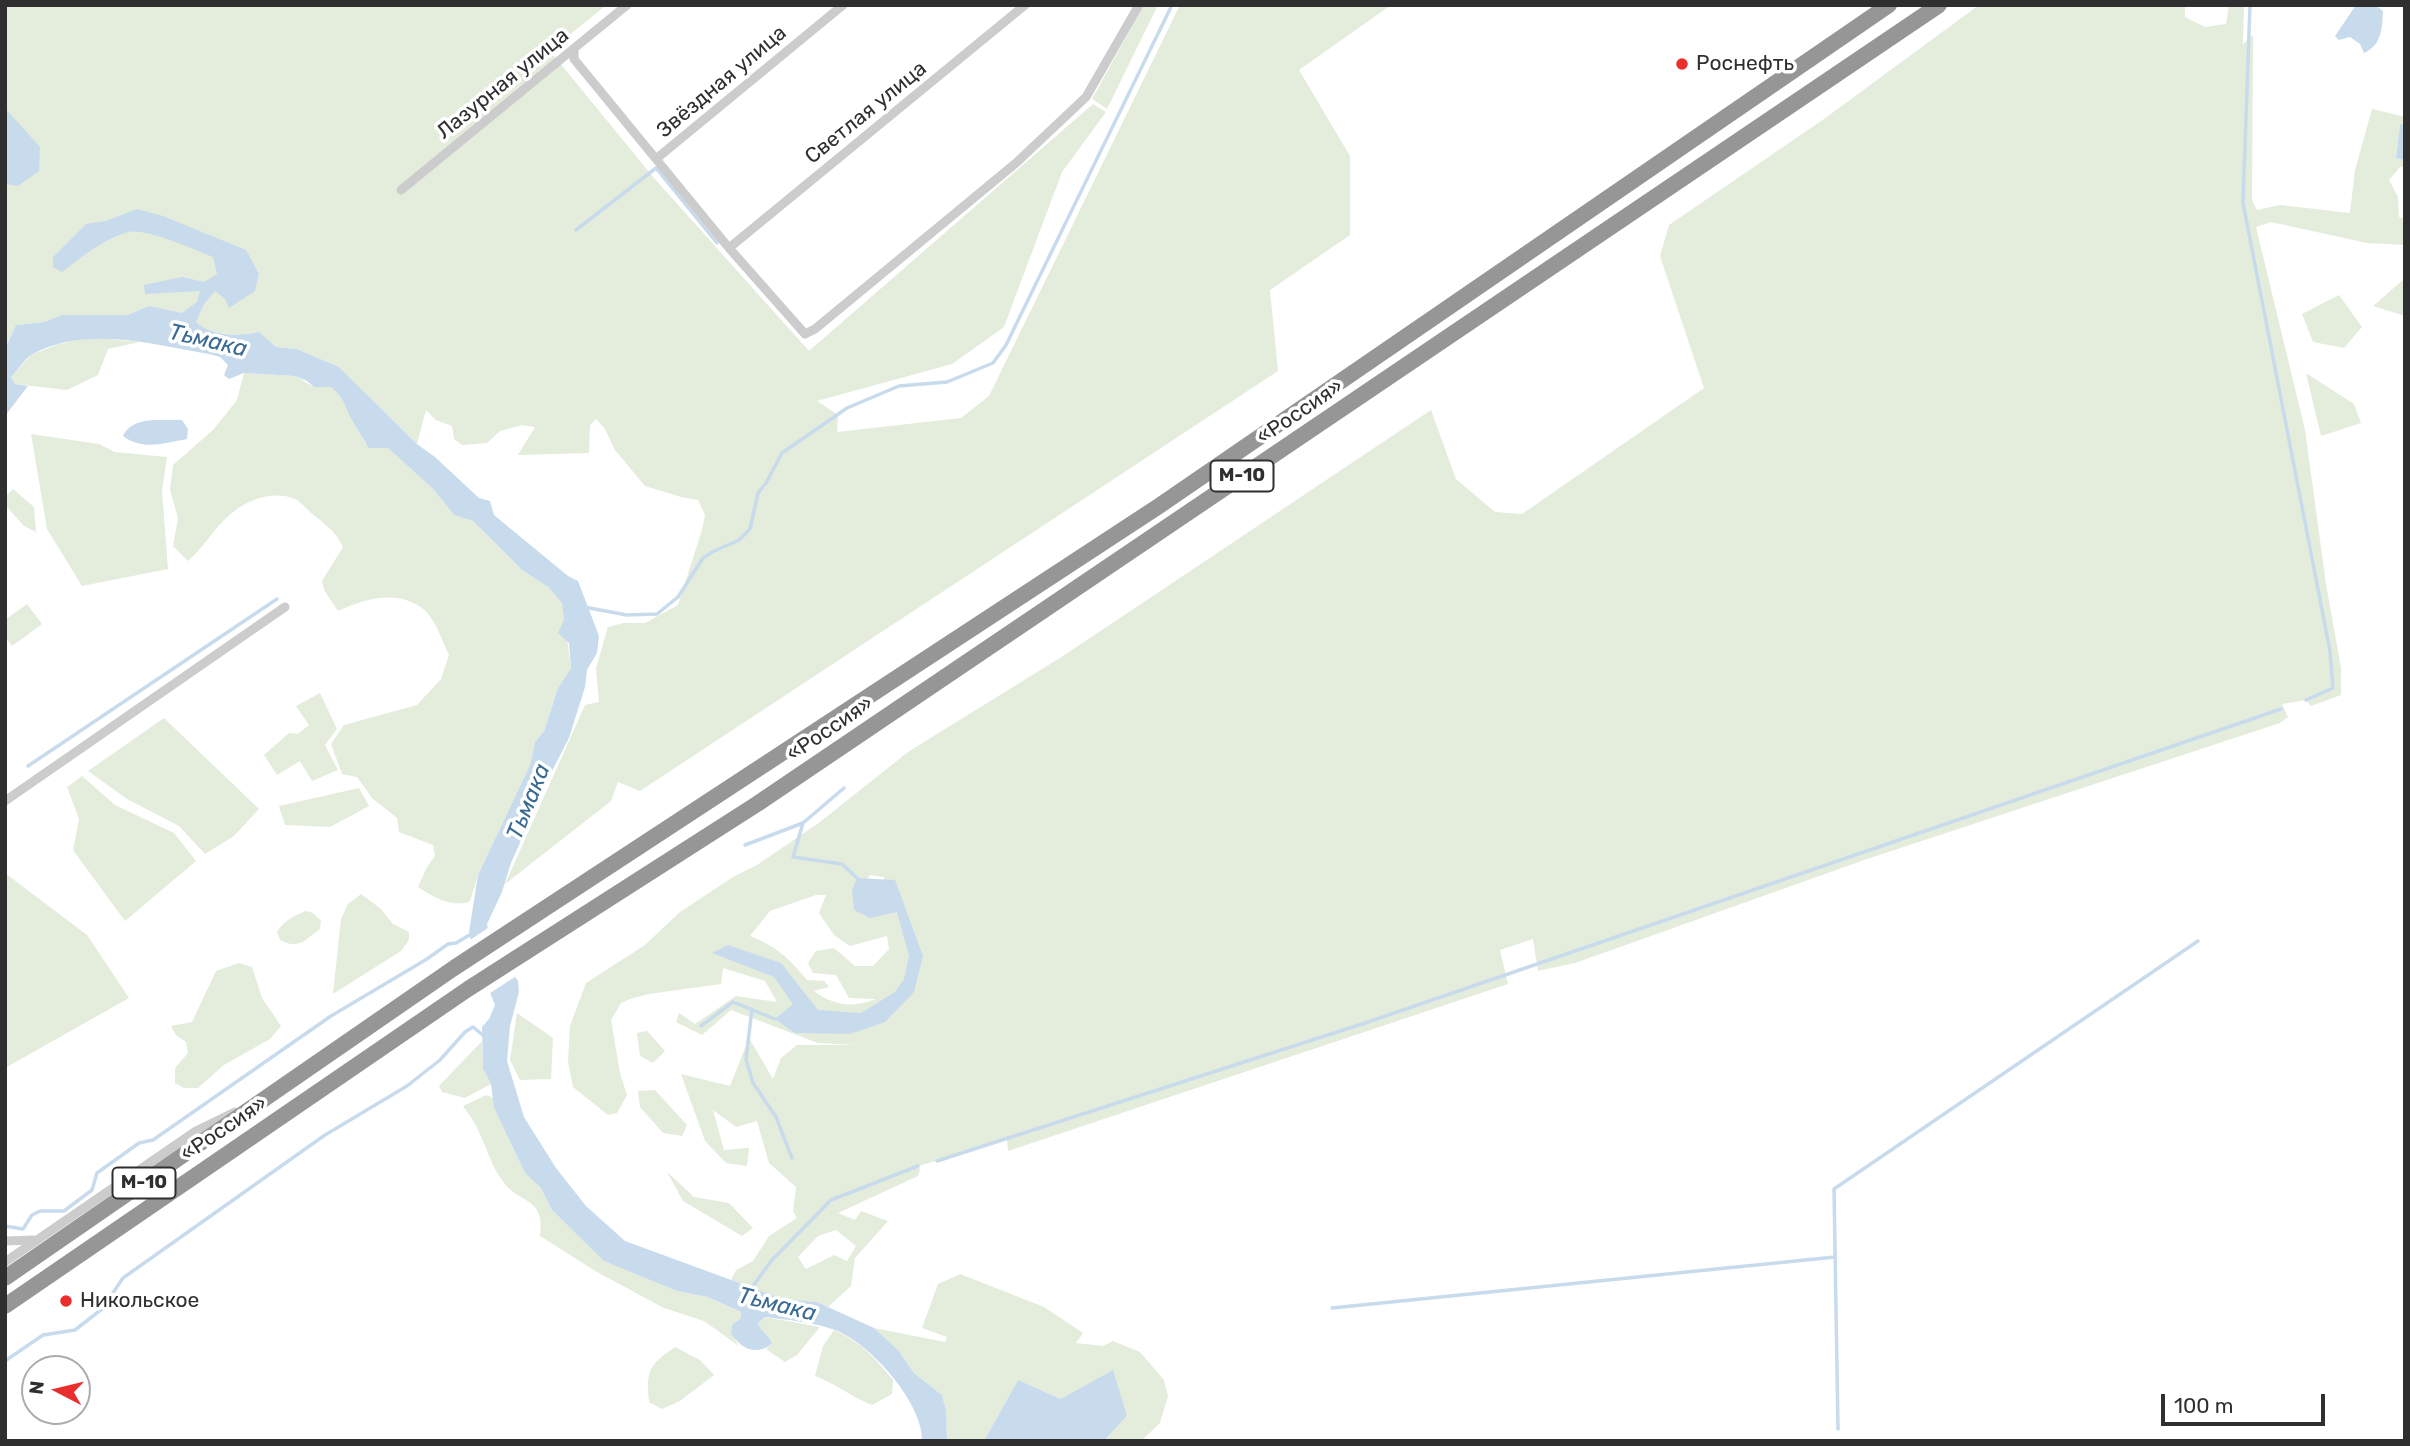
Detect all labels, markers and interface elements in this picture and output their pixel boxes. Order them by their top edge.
street label: Звёздная улица [652,21,792,143]
street label: Лазурная улица [432,23,574,145]
place label: Роснефть [1696,51,1794,77]
street label: Светлая улица [800,56,932,170]
marker: Роснефть [1674,56,1690,72]
water label: Тьмака [166,319,250,363]
street label: «Россия» [1252,374,1348,450]
road number: М-10 [1210,461,1274,491]
street label: «Россия» [782,691,878,767]
water label: Тьмака [501,760,557,844]
street label: «Россия» [176,1091,272,1167]
road number: М-10 [113,1168,176,1198]
water label: Тьмака [735,1282,819,1328]
place label: Никольское [80,1288,199,1314]
marker: Никольское [58,1293,74,1309]
north arrow [21,1355,91,1425]
text: N [24,1379,49,1396]
scale bar [2165,1380,2330,1424]
text: 100 m [2174,1393,2233,1418]

